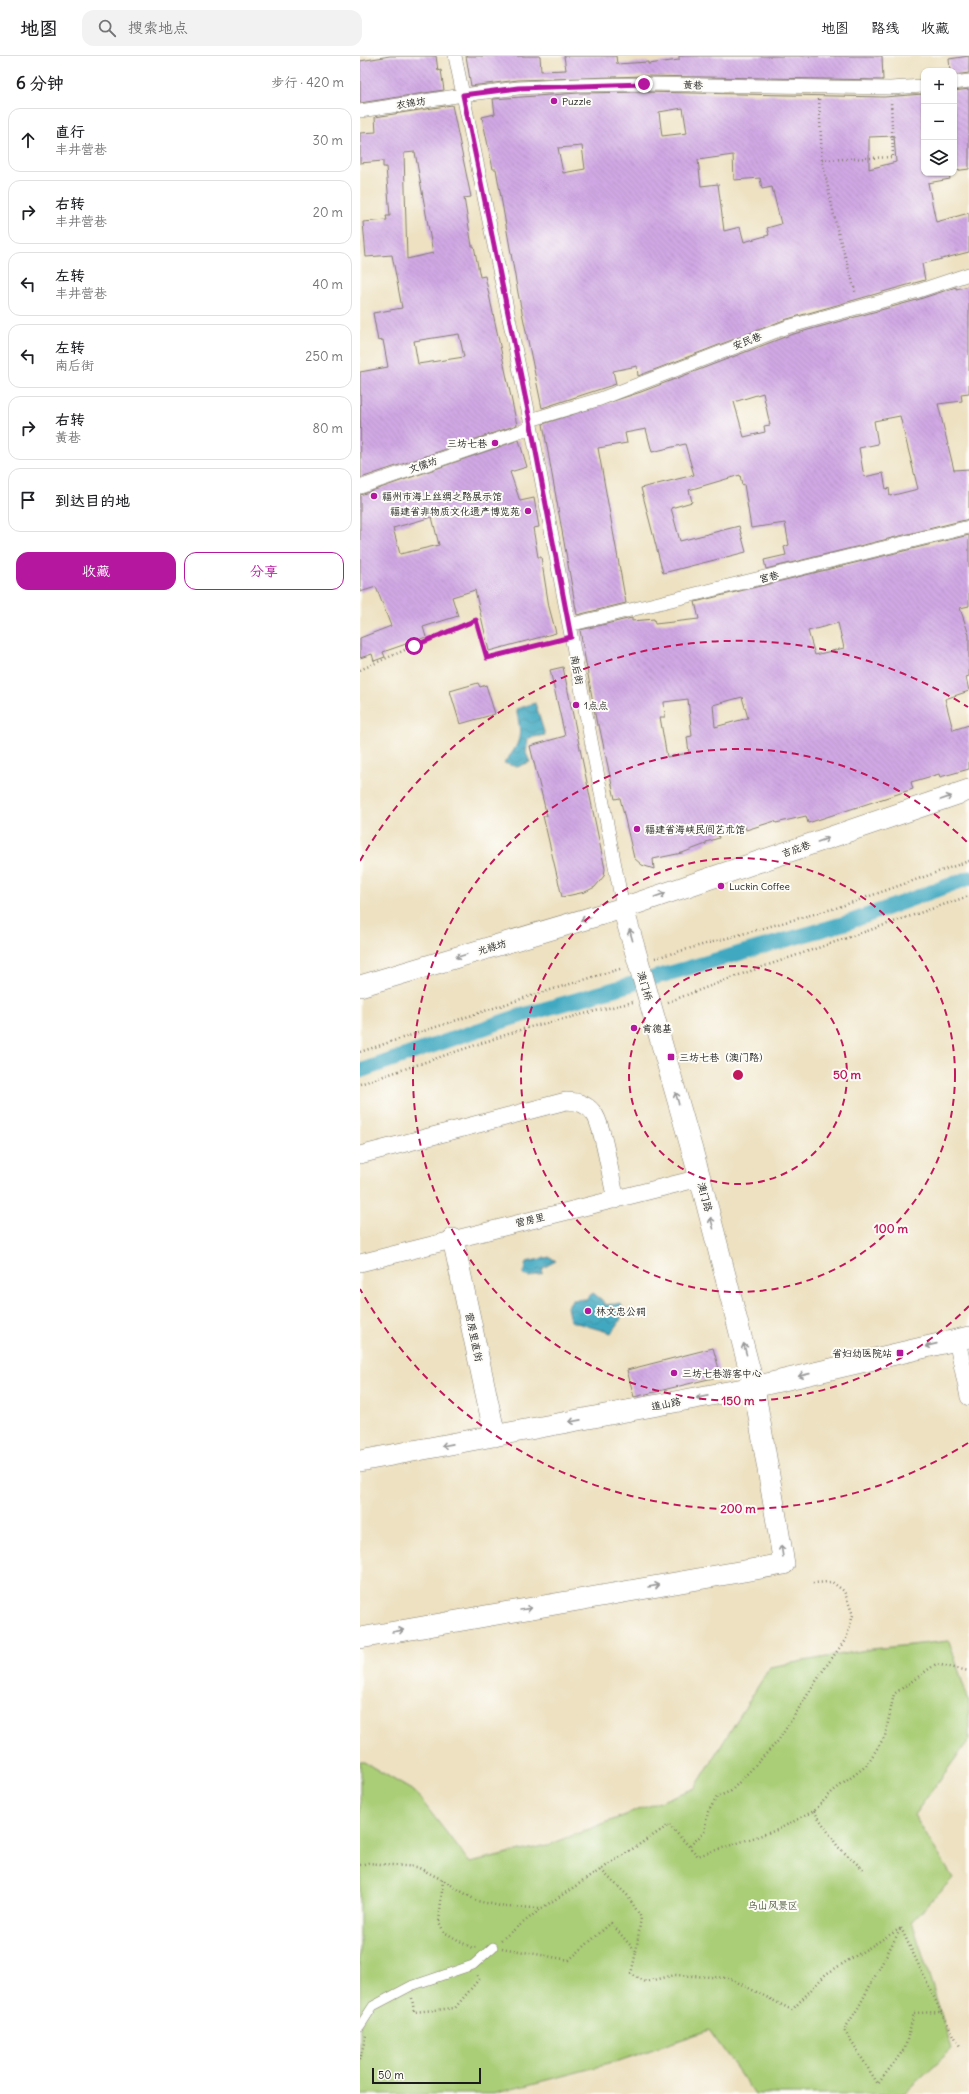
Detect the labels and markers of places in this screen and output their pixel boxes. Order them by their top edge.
place label: Puzzle [562,95,591,108]
marker: Puzzle [549,96,559,106]
place label: 三坊七巷 [447,437,488,450]
marker: 三坊七巷 [490,438,500,448]
place label: 福州市海上丝绸之路展示馆 [382,490,502,503]
marker: 福州市海上丝绸之路展示馆 [369,491,379,501]
place label: 福建省非物质文化遗产博览苑 [390,505,520,518]
marker: 福建省非物质文化遗产博览苑 [523,506,533,516]
place label: 1点点 [584,699,608,712]
marker: 1点点 [571,700,581,710]
place label: 福建省海峡民间艺术馆 [645,823,745,836]
marker: 福建省海峡民间艺术馆 [632,824,642,834]
place label: Luckin Coffee [729,880,790,893]
marker: Luckin Coffee [716,881,726,891]
place label: 肯德基 [642,1022,672,1035]
marker: 肯德基 [629,1023,639,1033]
place label: 三坊七巷（澳门路） [679,1051,769,1064]
marker: 三坊七巷（澳门路） [666,1052,676,1062]
centre of rings [731,1068,745,1082]
place label: 林文忠公祠 [596,1305,646,1318]
marker: 林文忠公祠 [583,1306,593,1316]
place label: 省妇幼医院站 [832,1347,892,1360]
marker: 省妇幼医院站 [895,1348,905,1358]
place label: 三坊七巷游客中心 [682,1367,762,1380]
marker: 三坊七巷游客中心 [669,1368,679,1378]

